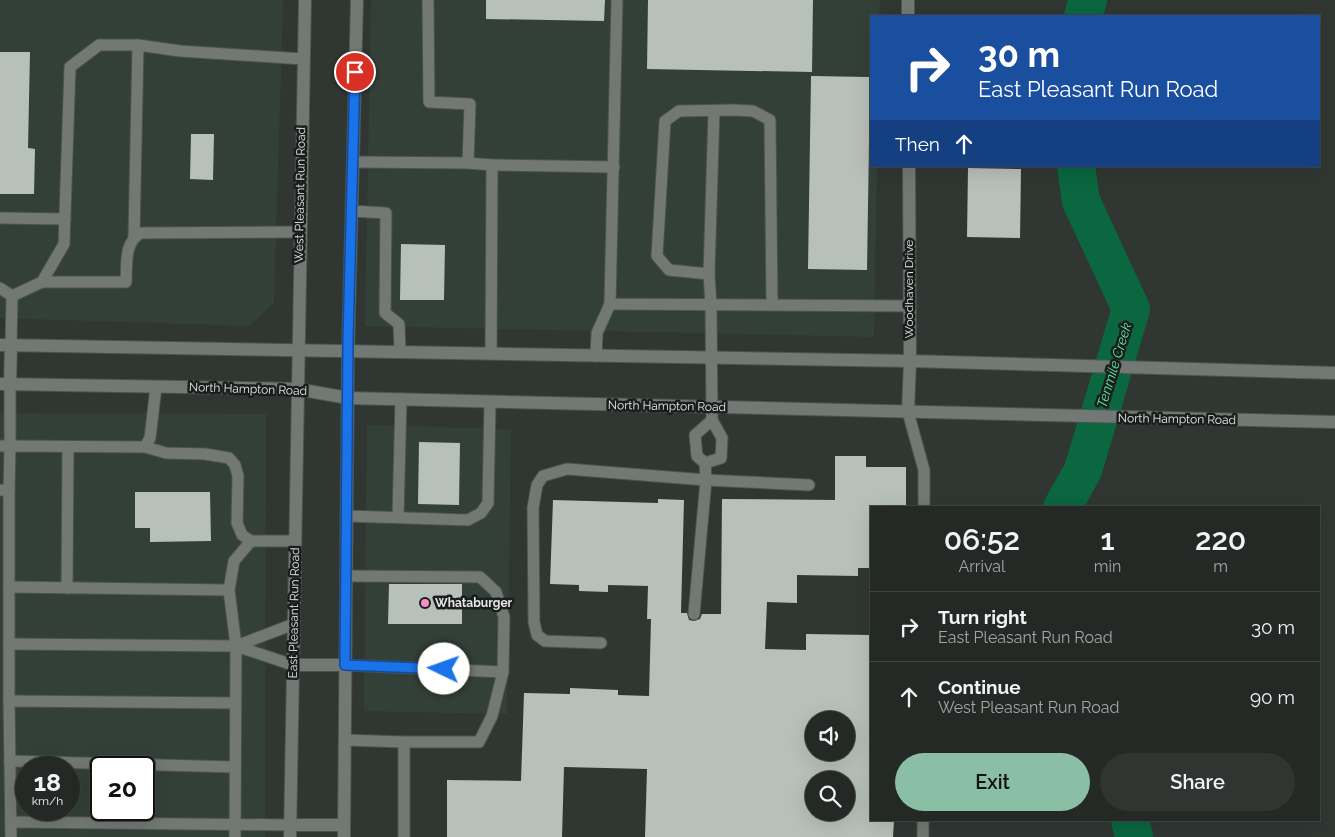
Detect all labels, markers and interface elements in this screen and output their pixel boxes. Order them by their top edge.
text: 30 m [978,34,1060,75]
icon: right [895,35,960,100]
pin [334,51,376,93]
icon: arrive [341,58,369,86]
text: East Pleasant Run Road [978,76,1218,102]
street label: West Pleasant Run Road [292,127,308,263]
icon: ahead [950,130,978,158]
text: Then [895,133,940,155]
street label: Woodhaven Drive [902,240,916,338]
water label: Tenmile Creek [1093,320,1135,410]
street label: North Hampton Road [189,380,307,398]
street label: North Hampton Road [608,398,726,414]
street label: North Hampton Road [1118,411,1236,427]
text: 06:52 [944,522,1020,557]
text: 1 [1100,522,1115,557]
text: 220 [1195,522,1246,557]
street label: East Pleasant Run Road [286,547,302,679]
text: Arrival [958,557,1005,576]
text: min [1094,557,1121,576]
text: m [1213,557,1228,576]
place label: Whataburger [435,596,513,610]
marker: Whataburger [419,597,431,609]
text: Turn right [938,606,1027,628]
icon: right [895,613,923,641]
text: 30 m [1251,616,1295,638]
text: East Pleasant Run Road [938,628,1113,647]
position arrow [417,642,469,694]
text: Continue [938,676,1021,698]
icon: ahead [895,683,923,711]
text: 90 m [1250,686,1295,708]
text: West Pleasant Run Road [938,698,1119,717]
map controls [805,711,855,821]
button: sound [805,711,855,761]
button: Exit [895,753,1090,811]
button: Share [1100,753,1295,811]
speed limit sign: 20 [90,756,155,821]
text: 18 [34,767,61,797]
button: search [805,771,855,821]
text: km/h [32,794,63,808]

